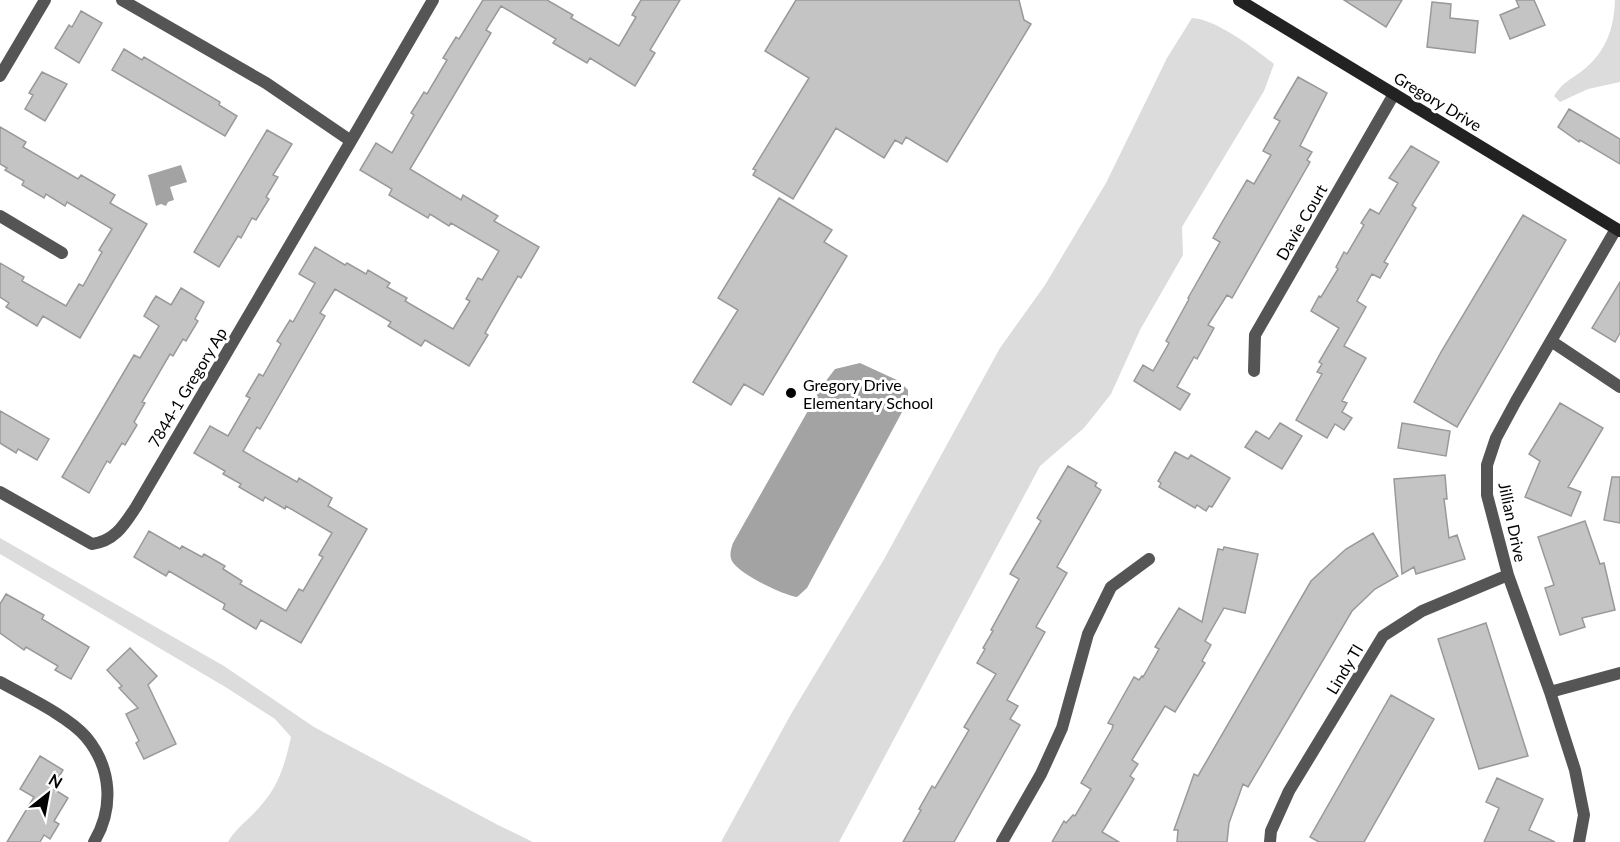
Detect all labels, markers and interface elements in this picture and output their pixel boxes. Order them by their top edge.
street label: Gregory Drive [1391,67,1485,135]
street label: Davie Court [1272,180,1330,263]
street label: 7844-1 Gregory Ap [144,324,230,450]
place label: Gregory Drive Elementary School [803,375,933,412]
marker: Gregory Drive Elementary School [784,386,798,400]
street label: Jillian Drive [1495,480,1531,564]
street label: Lindy Tl [1322,641,1366,697]
north arrow [18,764,78,824]
text: N [46,769,66,792]

